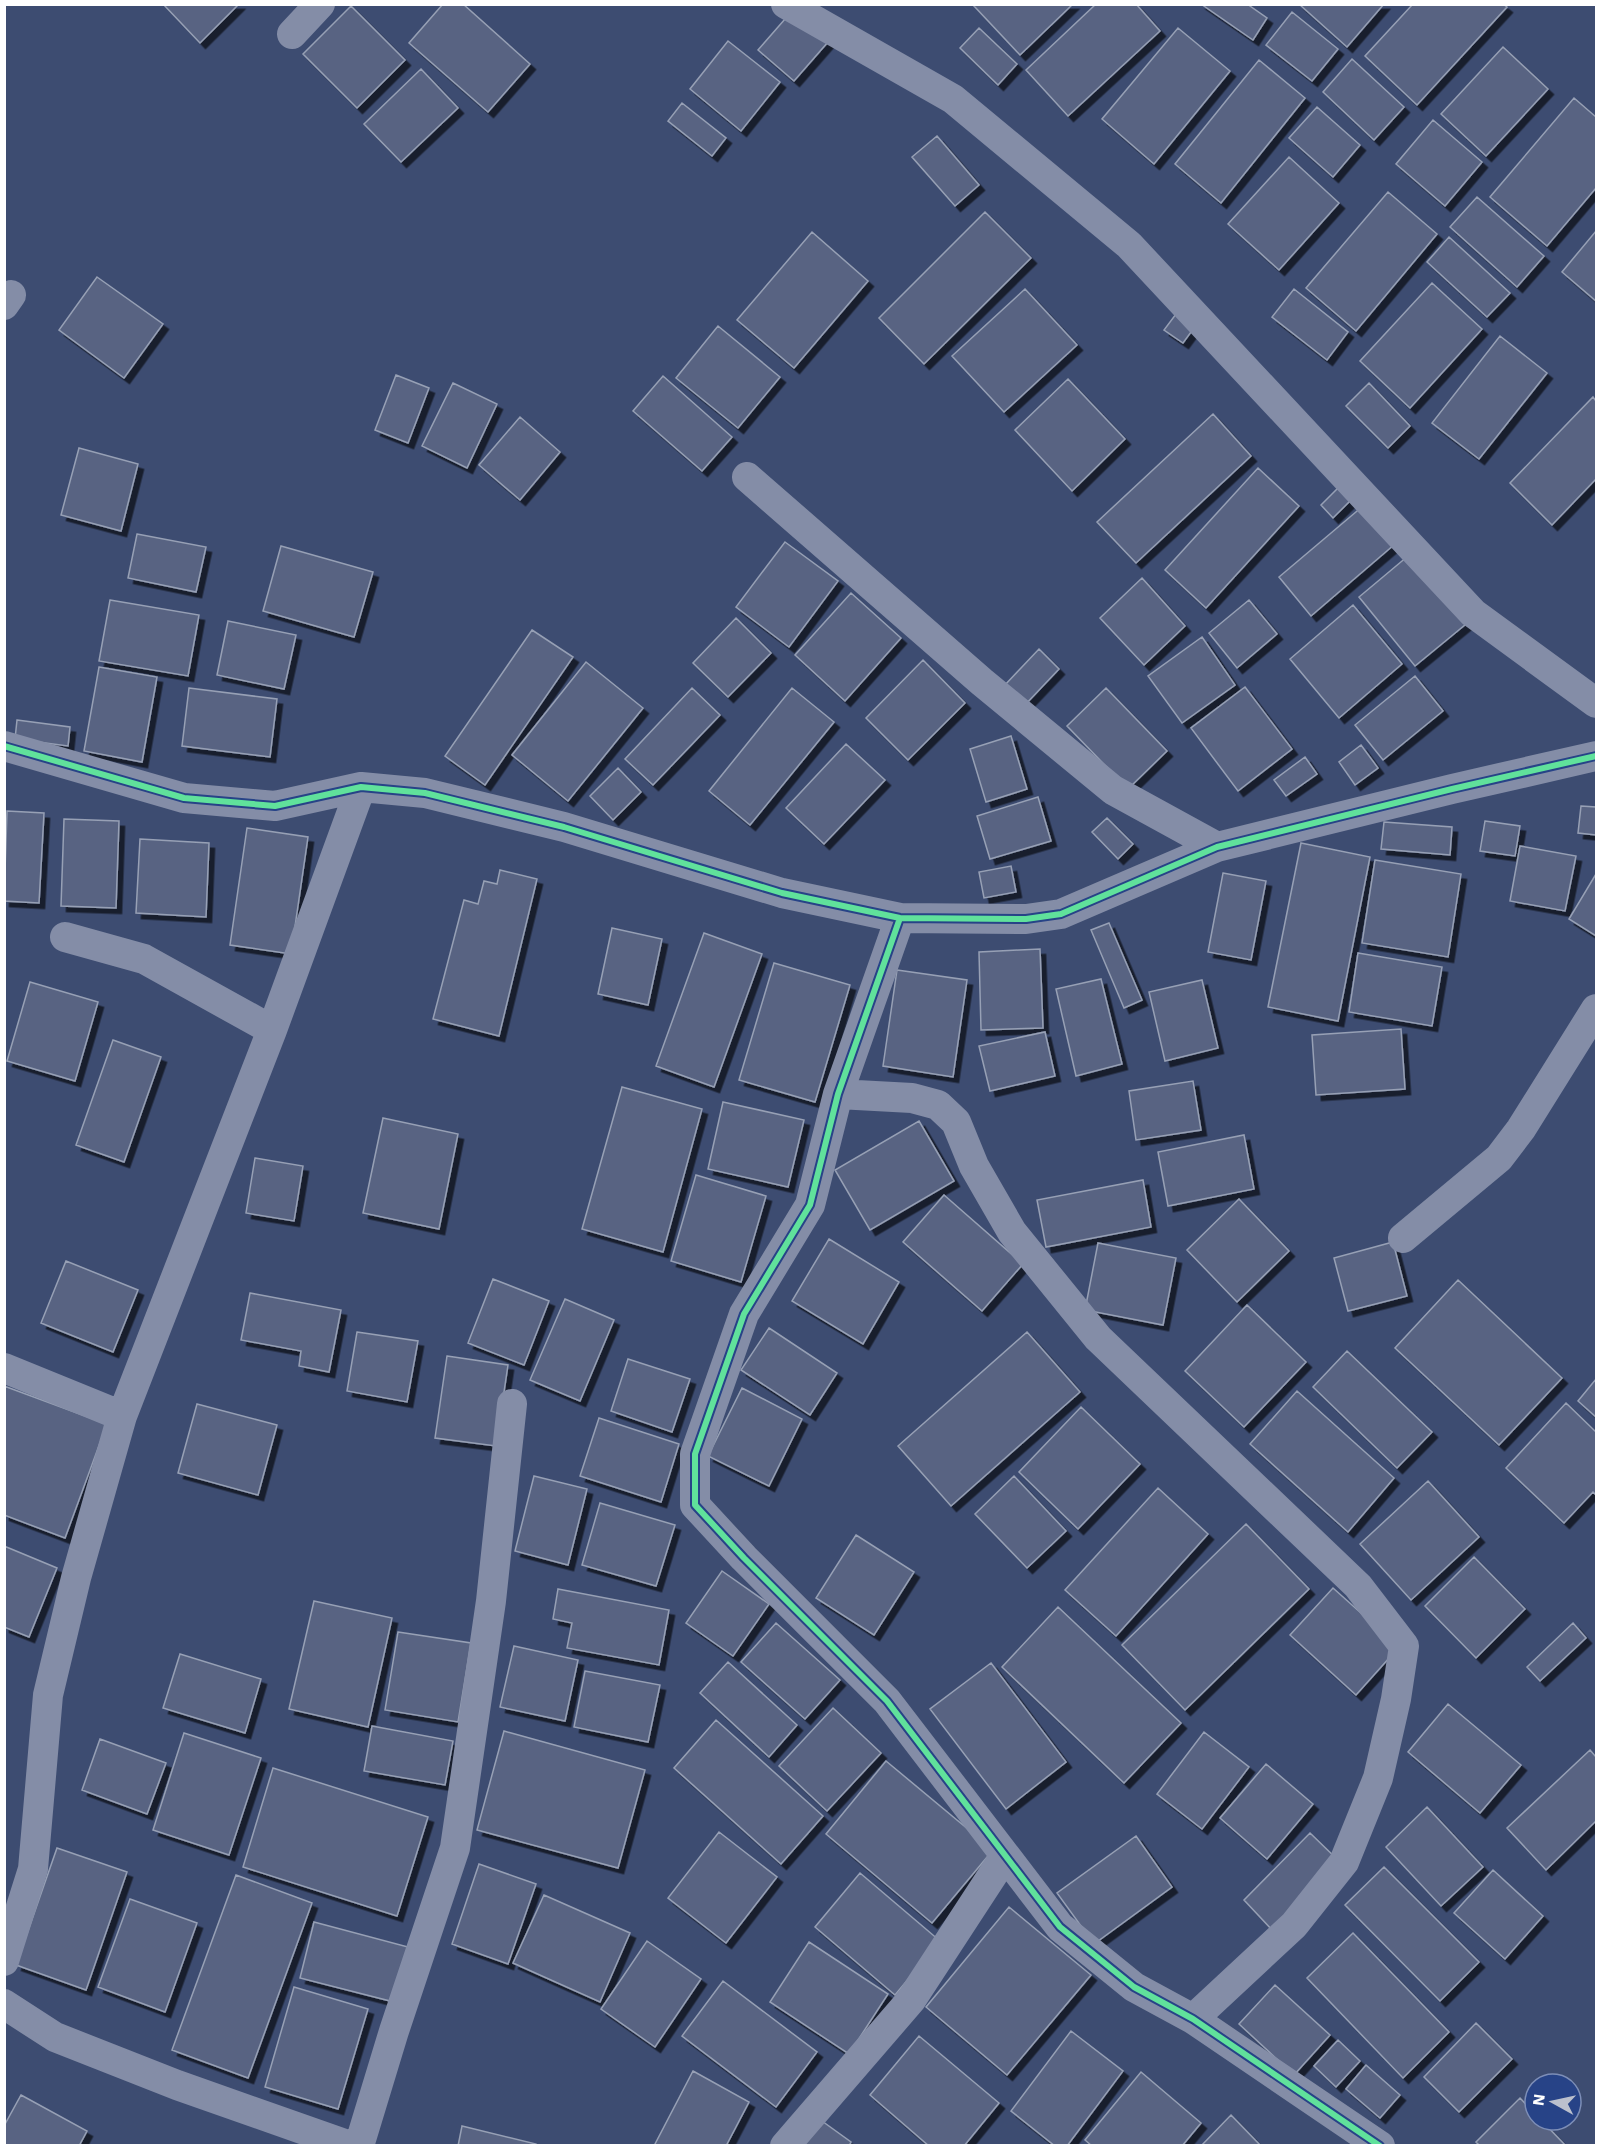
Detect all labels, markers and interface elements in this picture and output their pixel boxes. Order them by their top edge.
north arrow [1523,2072,1583,2132]
text: N [1528,2093,1549,2107]

